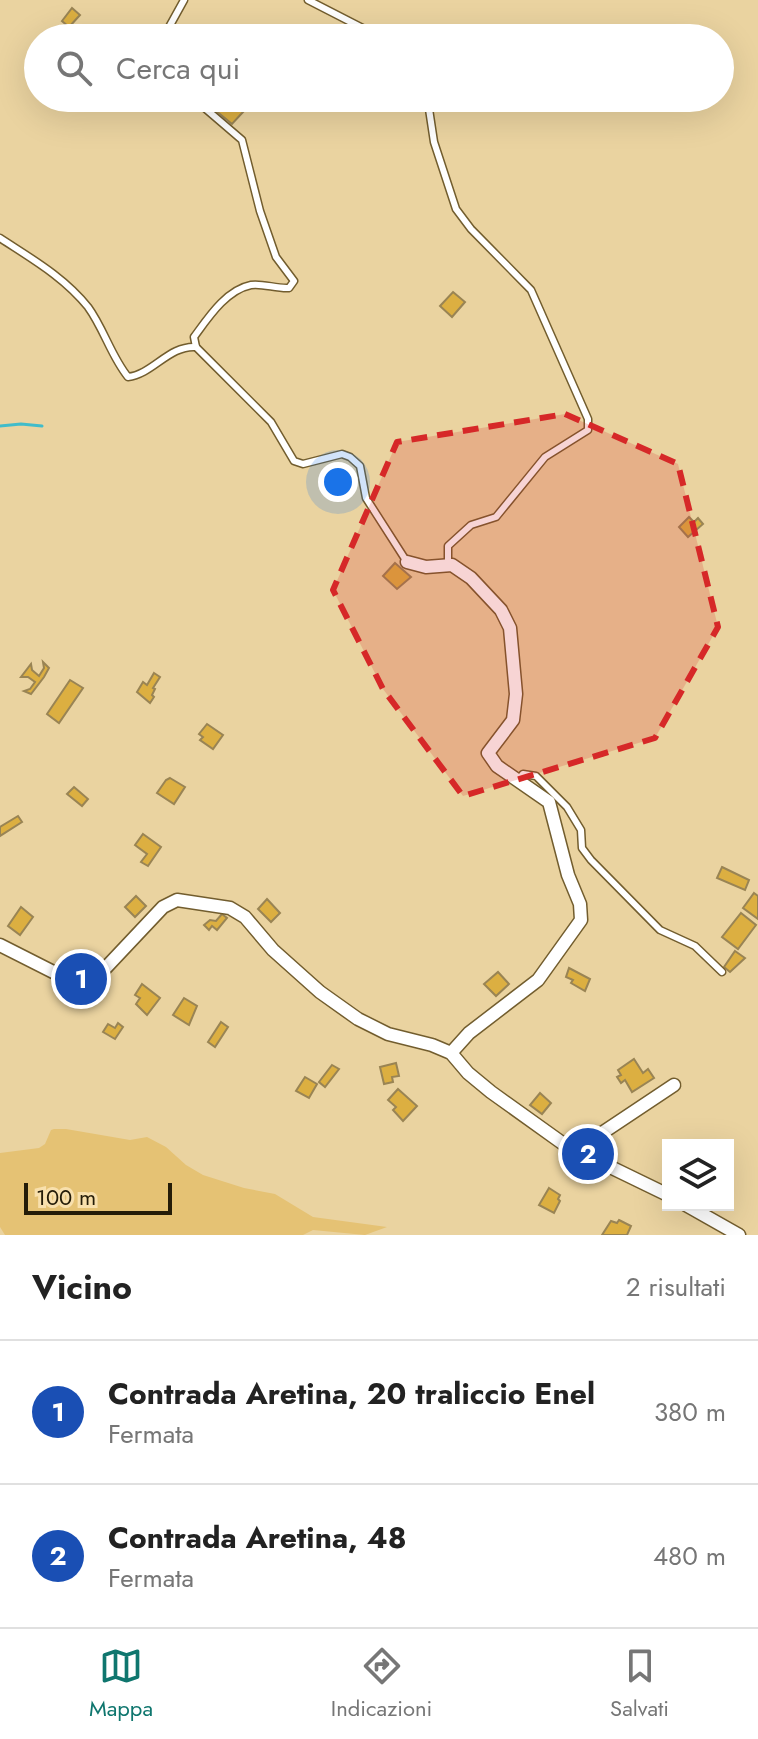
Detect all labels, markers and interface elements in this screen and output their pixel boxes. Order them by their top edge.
search box [24,24,734,112]
icon: search [52,46,96,90]
text: Cerca qui [116,47,240,90]
your location [318,462,358,502]
pin: 1 [55,949,107,1009]
pin: 2 [562,1124,614,1184]
map controls [662,1139,734,1211]
button: layers [662,1139,734,1211]
scale bar [24,1179,172,1215]
text: 100 m [36,1181,96,1213]
text: Vicino [32,1263,132,1312]
text: 2 risultati [626,1268,726,1306]
text: Contrada Aretina, 20 traliccio Enel [108,1372,595,1415]
text: 1 [51,1393,65,1431]
text: 380 m [654,1393,726,1431]
text: Fermata [108,1415,194,1453]
text: Contrada Aretina, 48 [108,1516,407,1559]
text: 2 [49,1537,67,1575]
text: 480 m [653,1537,726,1575]
text: Fermata [108,1559,194,1597]
tab: Mappa [89,1644,153,1724]
tab: Indicazioni [331,1644,432,1724]
tab: Salvati [610,1644,669,1724]

